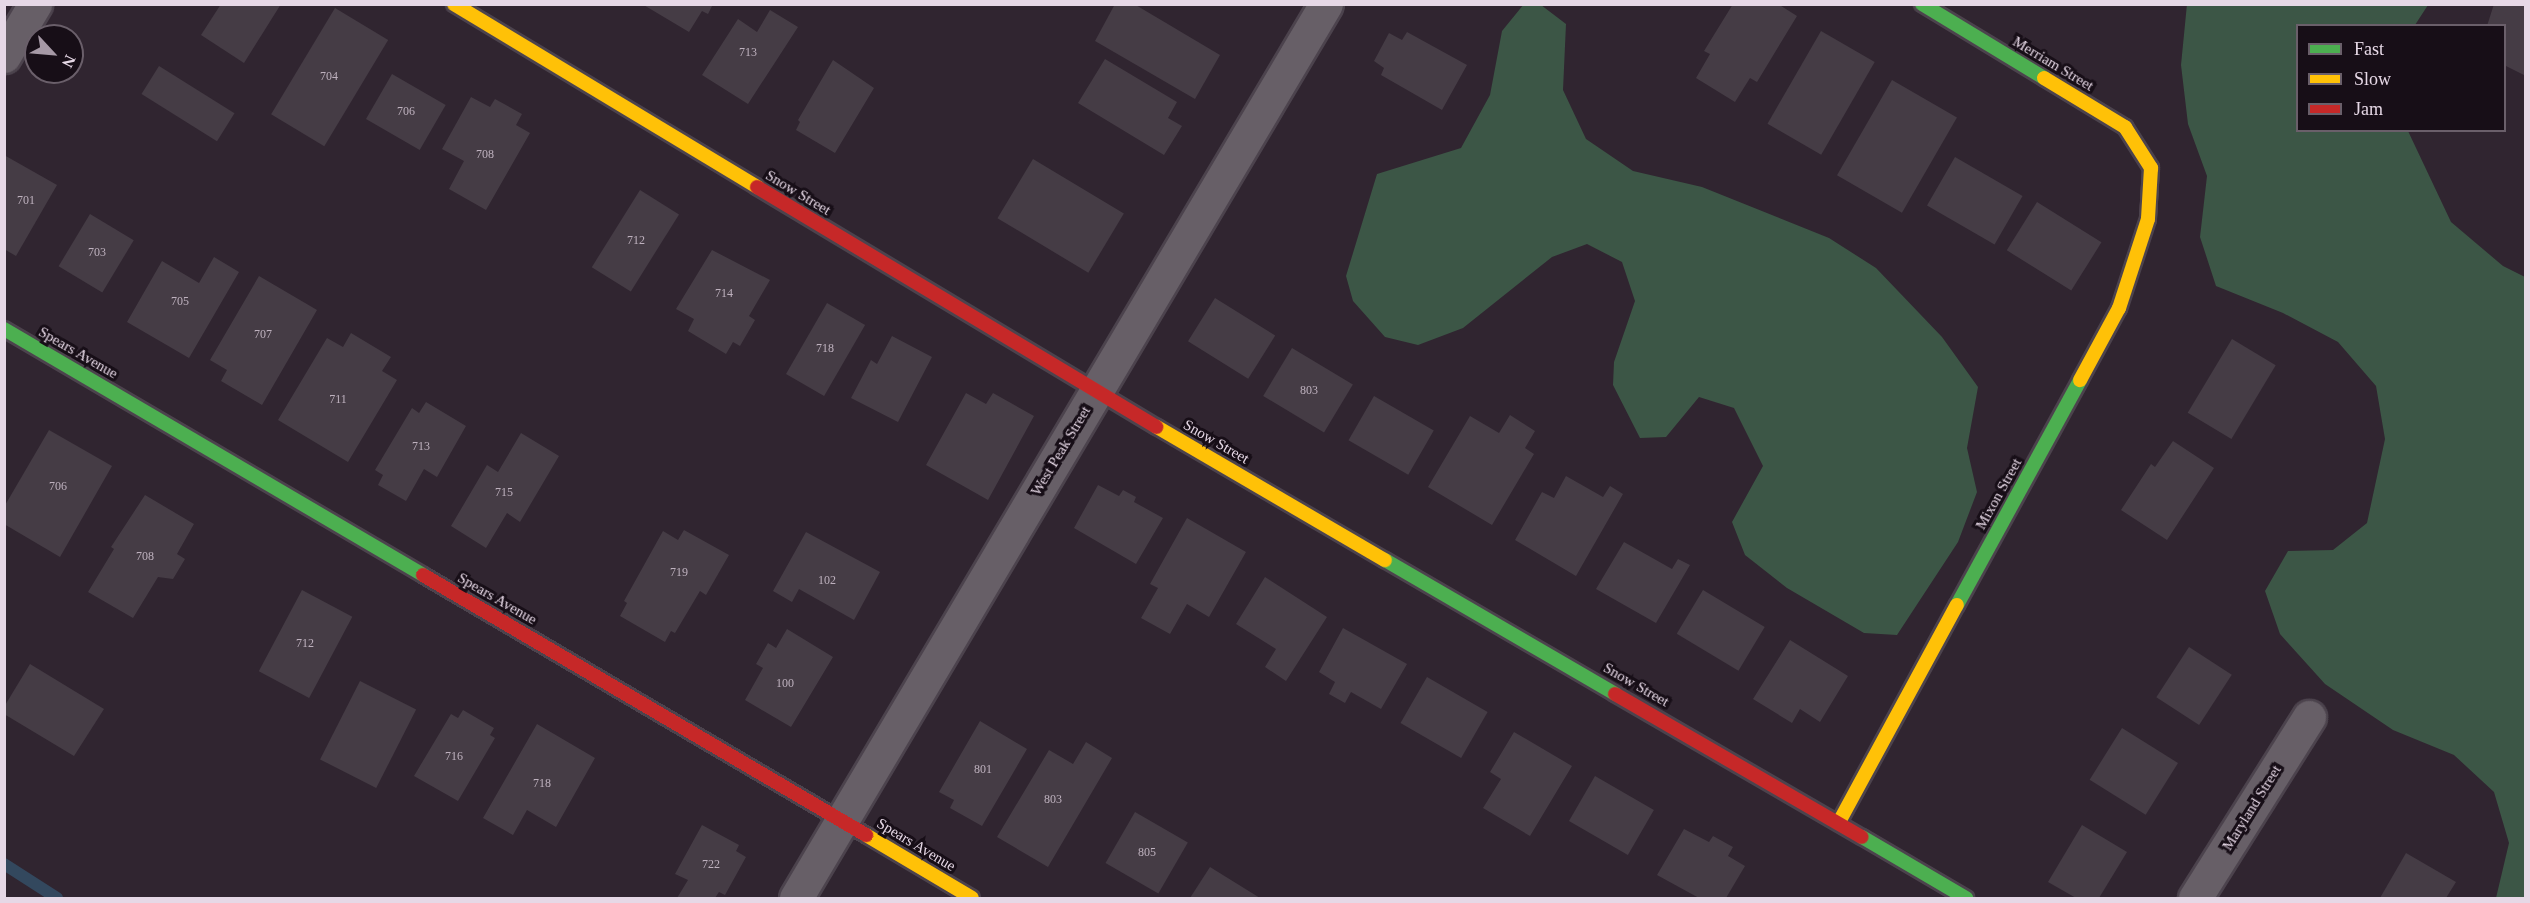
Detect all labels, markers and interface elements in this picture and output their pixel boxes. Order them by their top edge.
north arrow [24,24,84,84]
legend [2296,24,2506,132]
street label: Merriam Street [2009,33,2097,95]
text: Fast [2354,39,2384,59]
house number: 713 [739,46,757,60]
text: N [59,52,79,70]
text: Slow [2354,69,2391,89]
house number: 704 [320,70,338,84]
text: Jam [2354,99,2383,119]
house number: 706 [397,105,415,119]
house number: 708 [476,148,494,162]
street label: Snow Street [762,167,834,219]
house number: 701 [17,194,35,208]
house number: 712 [627,234,645,248]
house number: 703 [88,246,106,260]
house number: 714 [715,287,733,301]
house number: 705 [171,295,189,309]
street label: Spears Avenue [35,323,121,383]
house number: 707 [254,328,272,342]
house number: 718 [816,342,834,356]
house number: 803 [1300,384,1318,398]
house number: 711 [329,393,347,407]
street label: West Peak Street [1027,403,1095,499]
street label: Snow Street [1180,416,1252,468]
house number: 713 [412,440,430,454]
street label: Mixon Street [1972,455,2026,533]
house number: 706 [49,480,67,494]
house number: 715 [495,486,513,500]
house number: 708 [136,550,154,564]
house number: 719 [670,566,688,580]
street label: Spears Avenue [454,569,540,629]
house number: 102 [818,574,836,588]
house number: 712 [296,637,314,651]
street label: Snow Street [1600,659,1672,711]
house number: 100 [776,677,794,691]
house number: 716 [445,750,463,764]
street label: Maryland Street [2219,762,2285,854]
house number: 801 [974,763,992,777]
house number: 718 [533,777,551,791]
house number: 803 [1044,793,1062,807]
street label: Spears Avenue [873,814,959,876]
house number: 805 [1138,846,1156,860]
house number: 722 [702,858,720,872]

